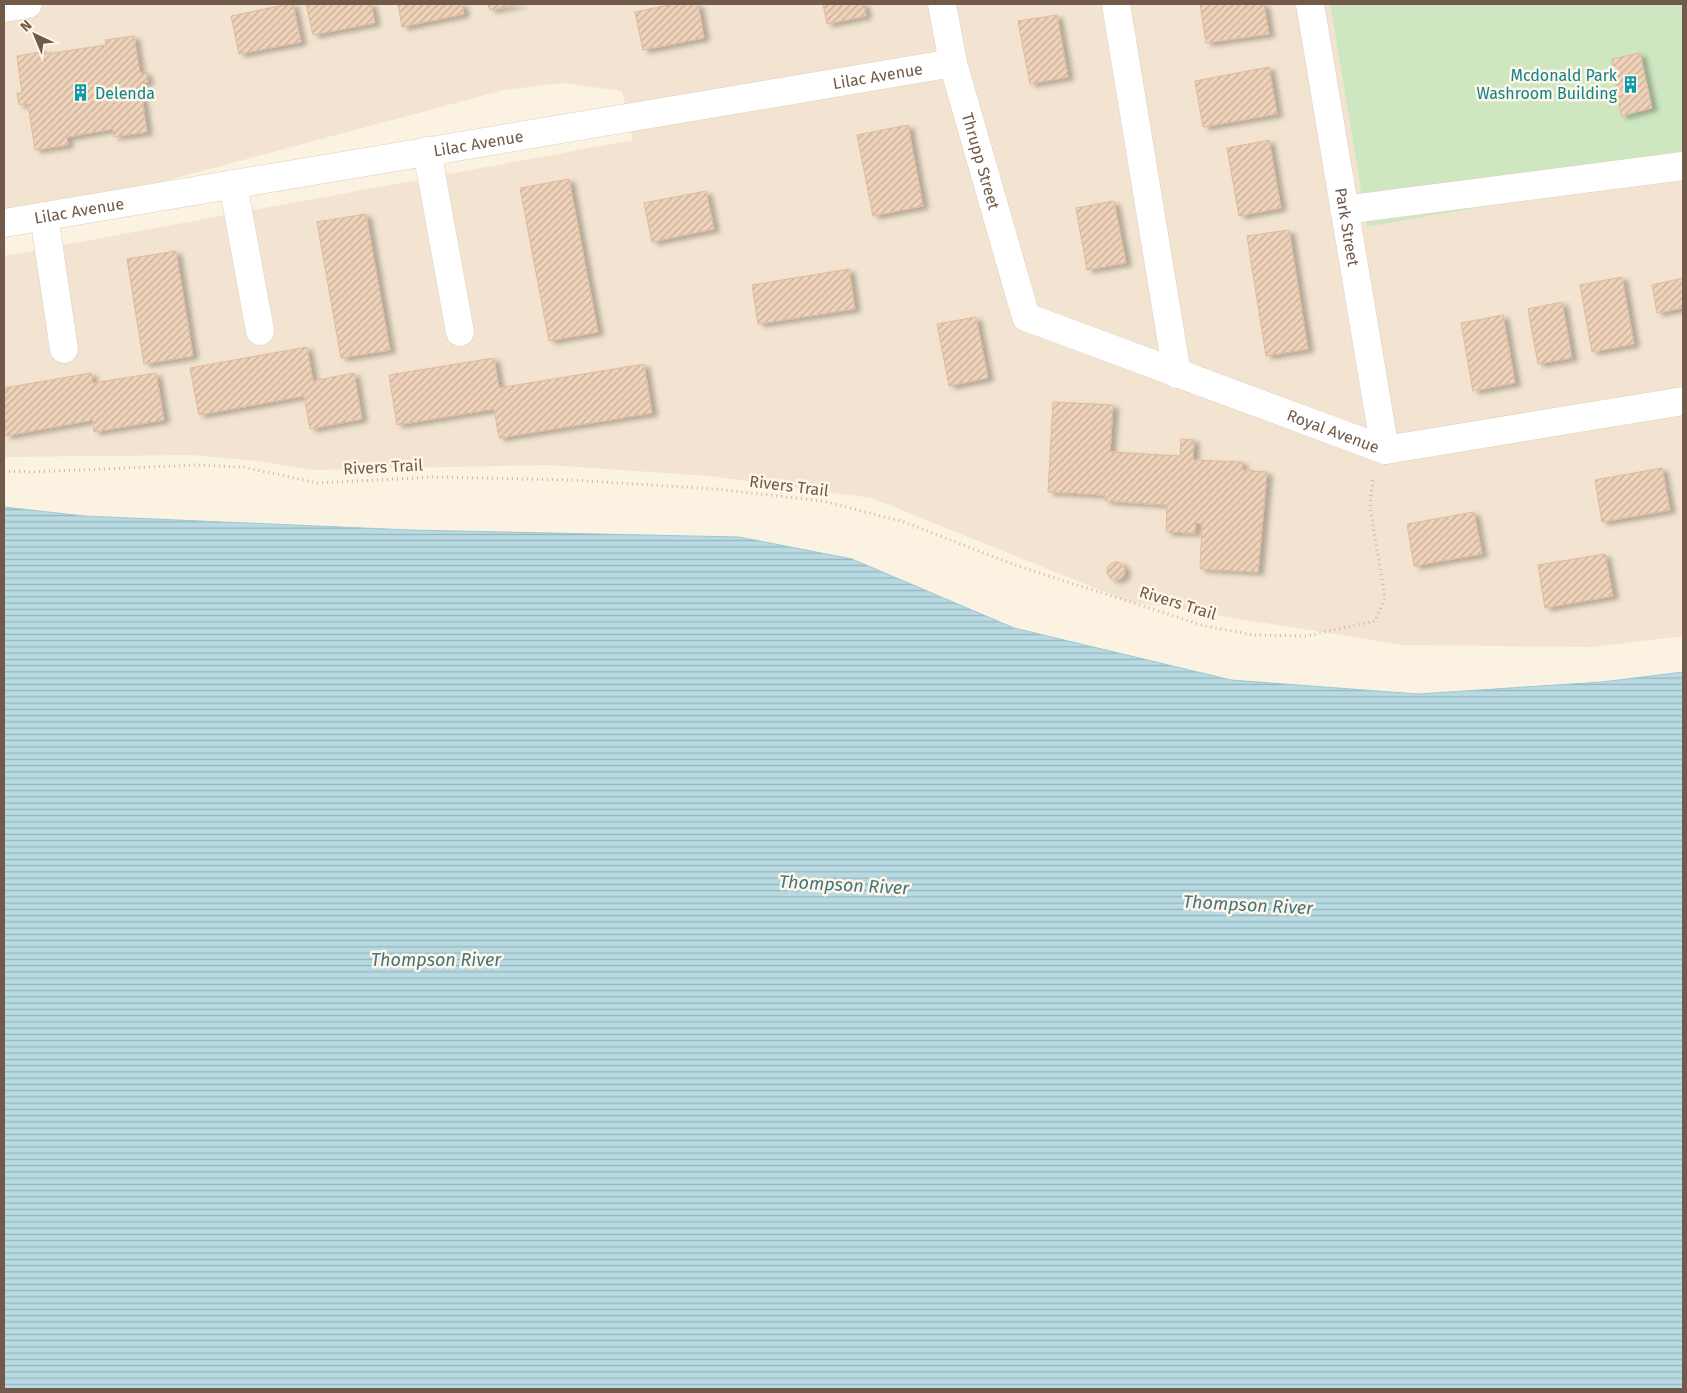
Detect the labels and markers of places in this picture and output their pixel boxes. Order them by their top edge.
place label: Mcdonald Park Washroom Building [1477,66,1618,103]
building icon: Mcdonald Park Washroom Building [1621,74,1641,94]
building icon: Delenda [71,83,91,103]
place label: Delenda [95,84,155,103]

